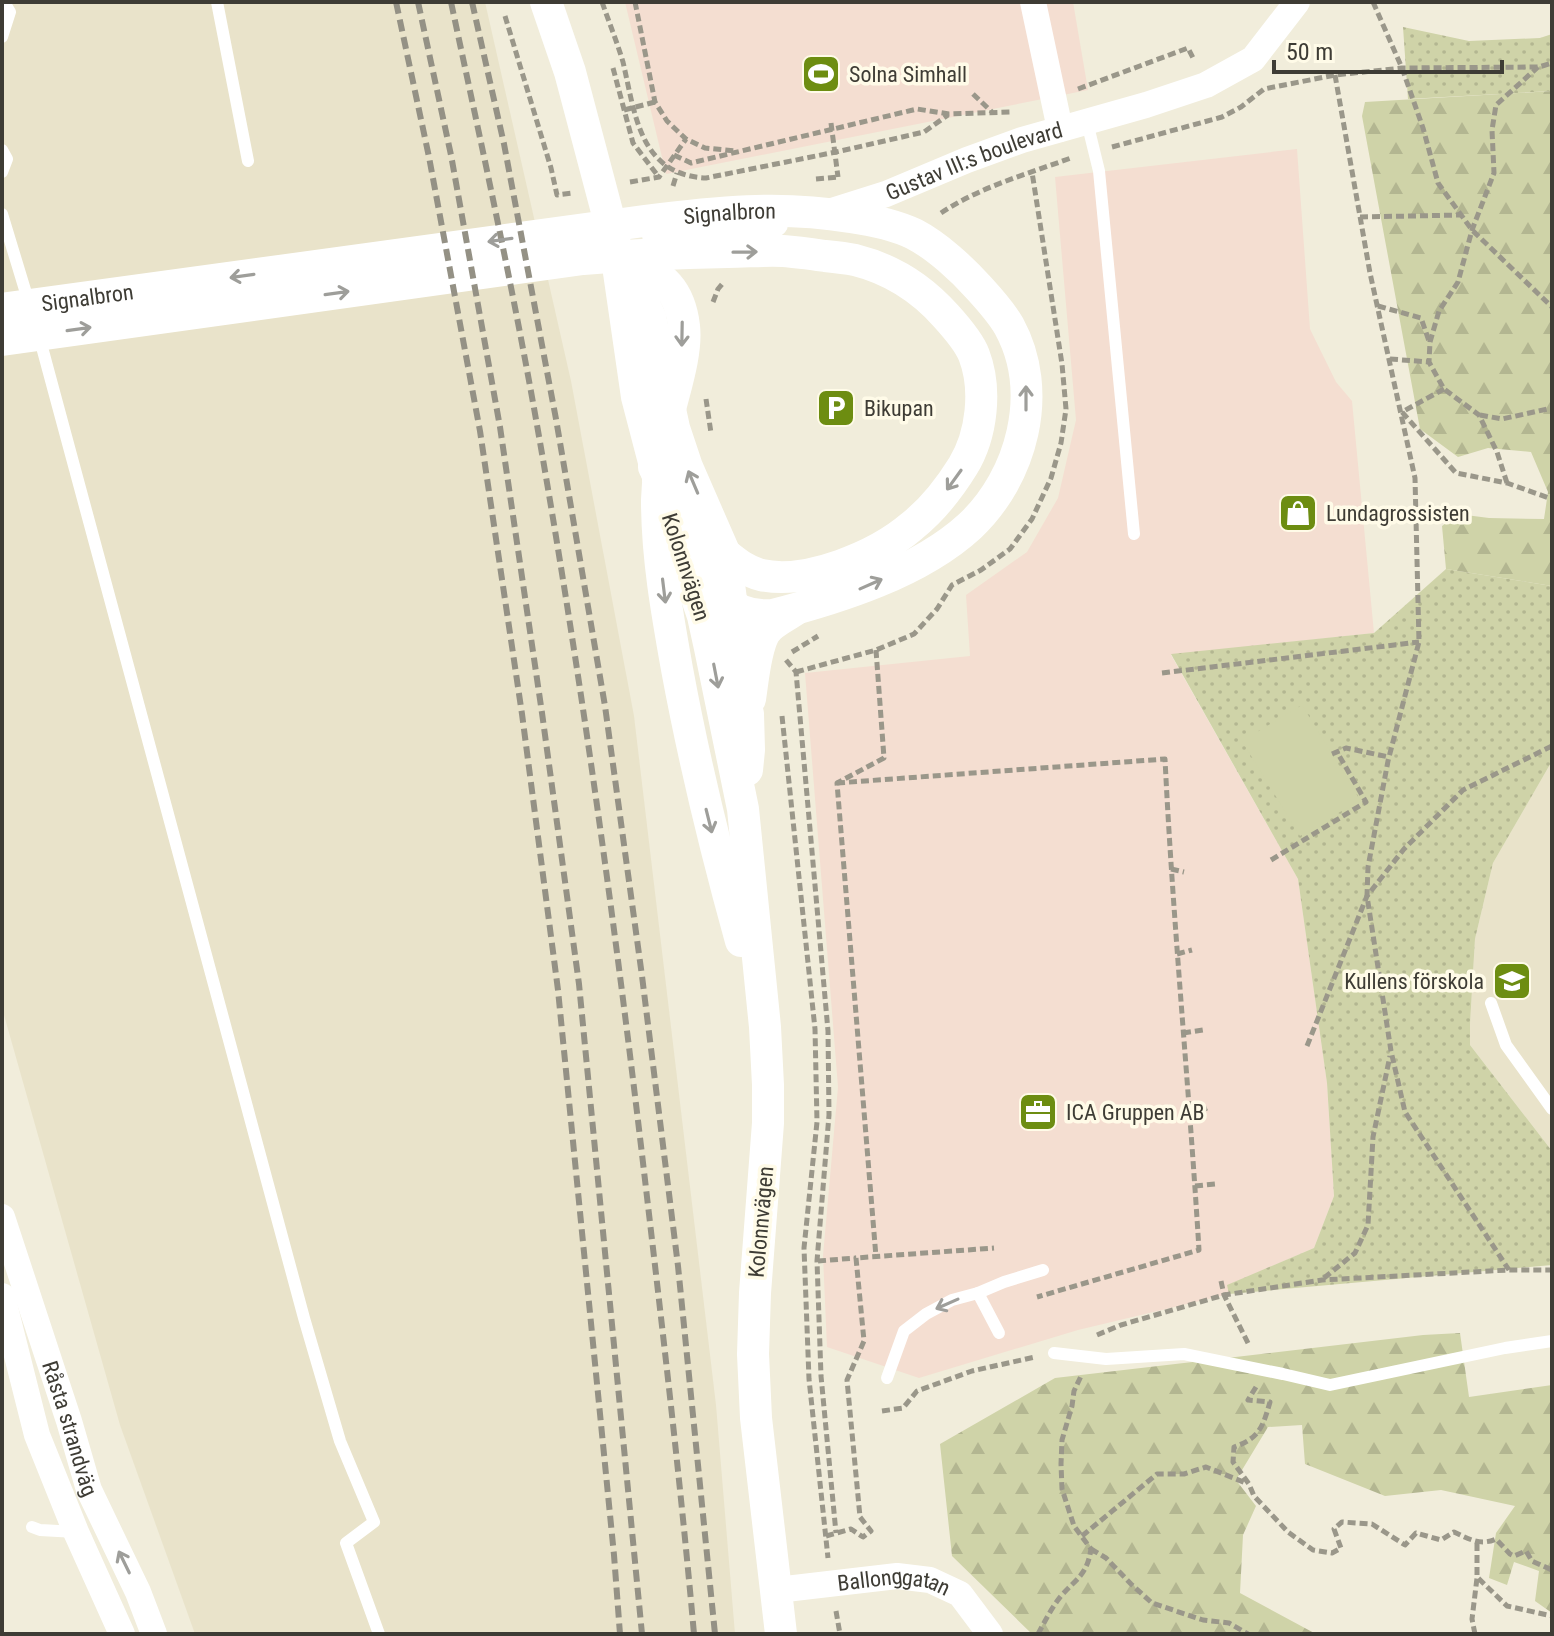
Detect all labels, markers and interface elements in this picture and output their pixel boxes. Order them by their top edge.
scale bar [1274,24,1502,74]
text: 50 m [1286,38,1333,66]
sports icon: Solna Simhall [800,53,842,95]
place label: Solna Simhall [849,62,967,87]
street label: Gustav III:s boulevard [882,117,1065,205]
street label: Signalbron [682,198,776,229]
one-way arrow [488,233,513,248]
one-way arrow [731,244,758,260]
one-way arrow [230,269,256,284]
street label: Signalbron [40,279,135,316]
one-way arrow [324,285,349,300]
one-way arrow [675,320,690,347]
one-way arrow [66,321,91,336]
one-way arrow [1018,385,1034,412]
parking icon: Bikupan [815,387,857,429]
place label: Bikupan [864,396,934,421]
one-way arrow [946,468,962,490]
one-way arrow [685,470,700,495]
shop icon: Lundagrossisten [1277,492,1319,534]
place label: Lundagrossisten [1326,501,1470,526]
street label: Kolonnvägen [657,510,715,624]
one-way arrow [858,576,882,591]
one-way arrow [656,577,671,604]
one-way arrow [709,663,724,689]
one-way arrow [703,808,718,834]
school or university icon: Kullens förskola [1491,960,1533,1002]
place label: Kullens förskola [1344,969,1484,994]
office icon: ICA Gruppen AB [1017,1091,1059,1133]
place label: ICA Gruppen AB [1066,1100,1204,1125]
street label: Kolonnvägen [744,1165,778,1279]
one-way arrow [935,1297,960,1312]
street label: Råsta strandväg [38,1357,103,1500]
one-way arrow [116,1551,131,1575]
street label: Ballonggatan [836,1563,954,1600]

